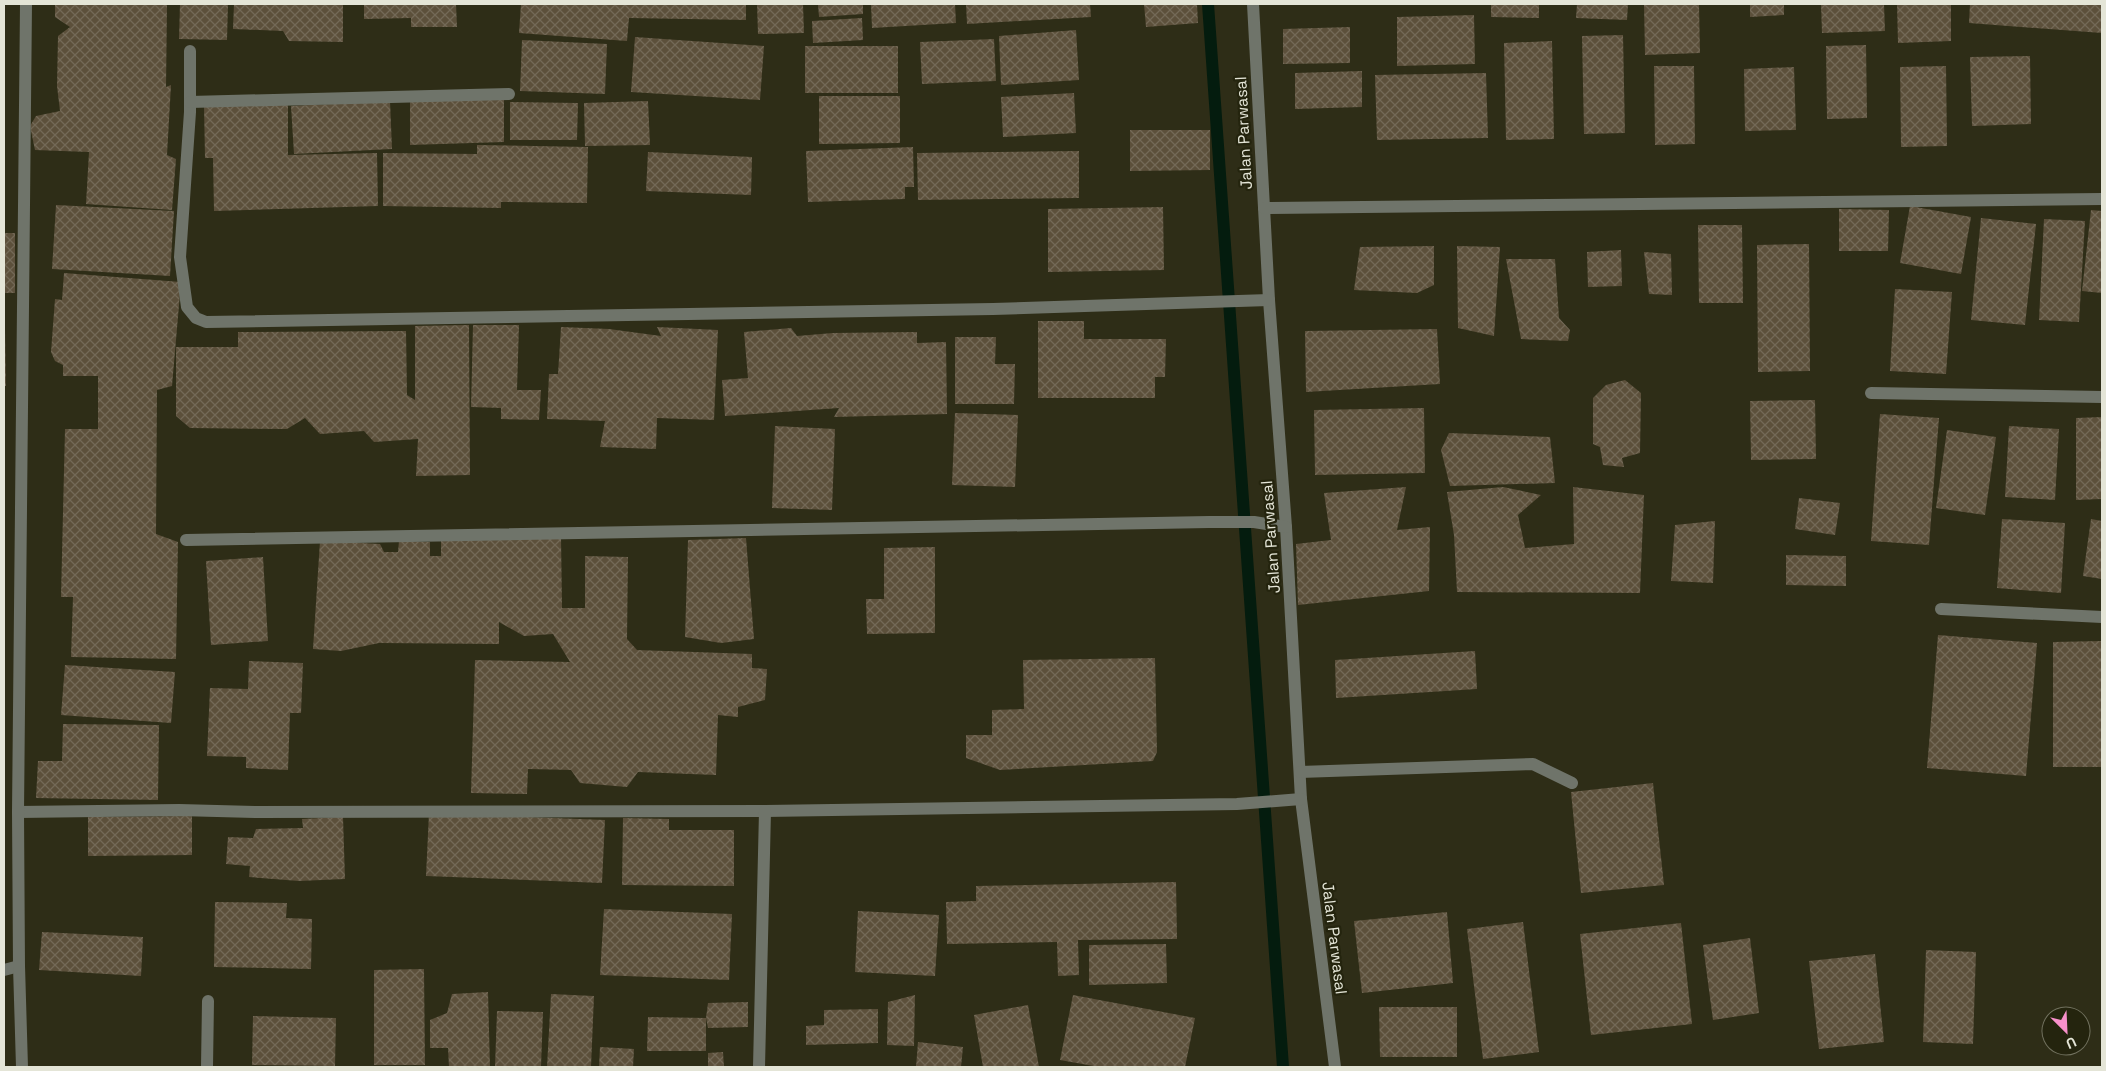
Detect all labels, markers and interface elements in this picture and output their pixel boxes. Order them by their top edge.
street label: Jalan Parwasal [1230,76,1257,190]
street label: Jalan Parwasal [1256,480,1285,594]
street label: Jalan Parwasal [1317,881,1352,996]
north arrow [2041,1006,2091,1056]
text: U [2063,1033,2079,1053]

